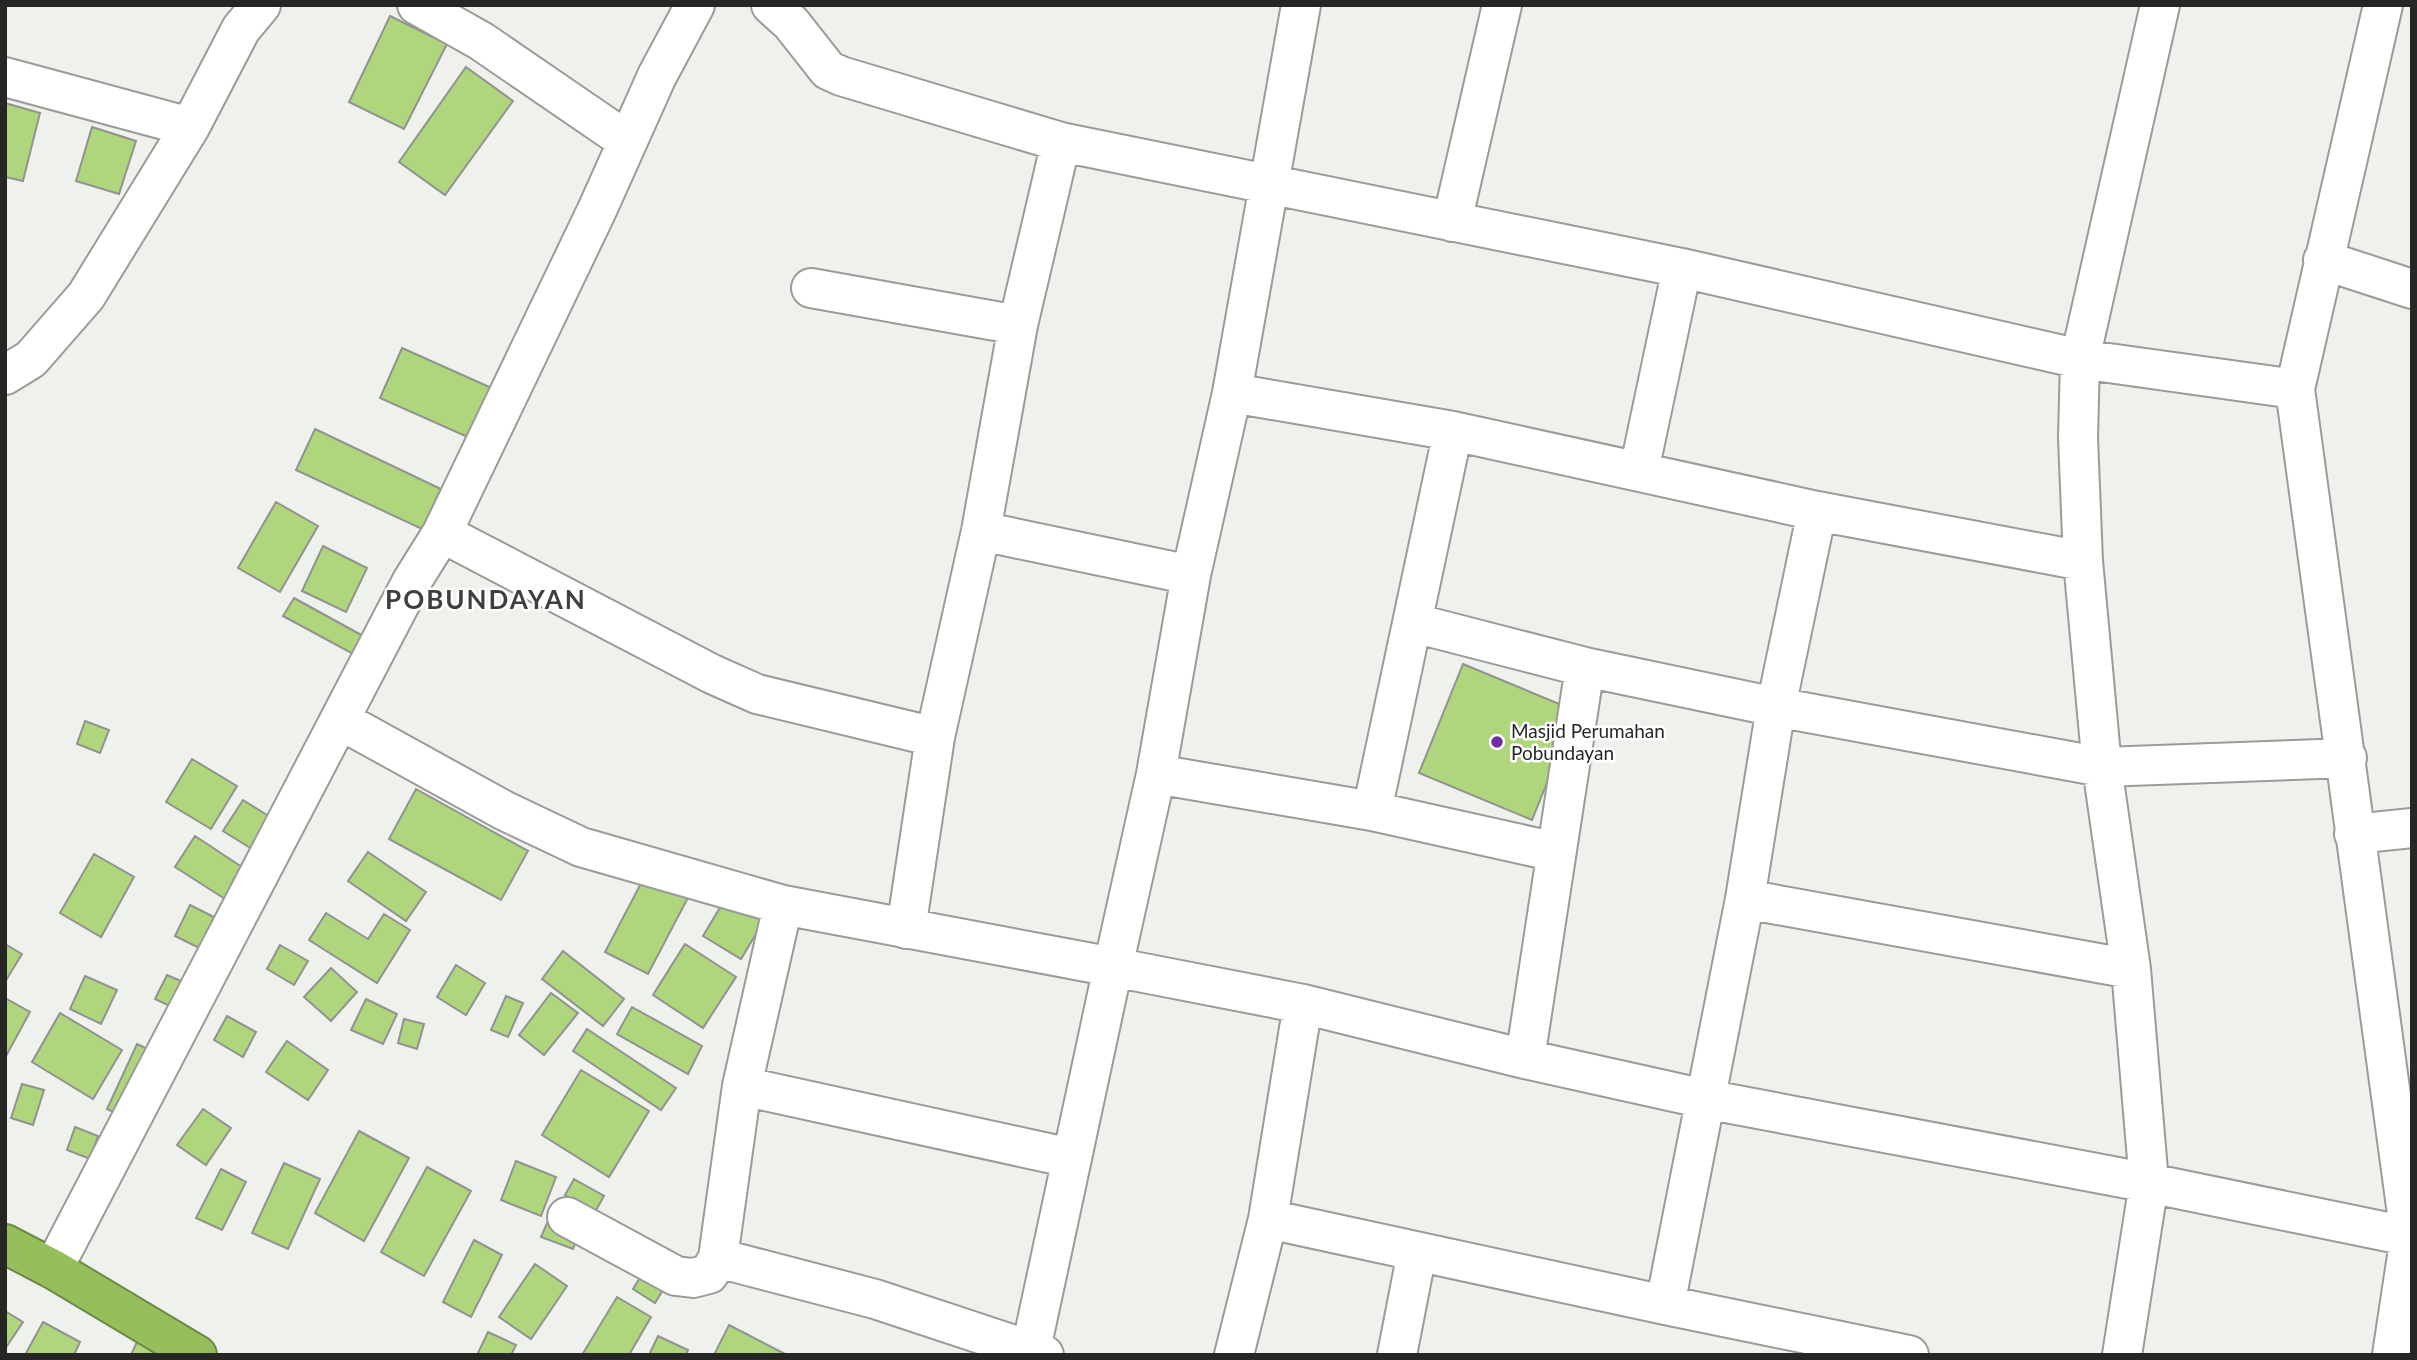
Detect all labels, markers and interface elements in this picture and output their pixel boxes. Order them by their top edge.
district label: POBUNDAYAN [385,583,587,615]
place label: Masjid Perumahan Pobundayan [1511,719,1665,764]
marker: Masjid Perumahan Pobundayan [1489,734,1505,750]

